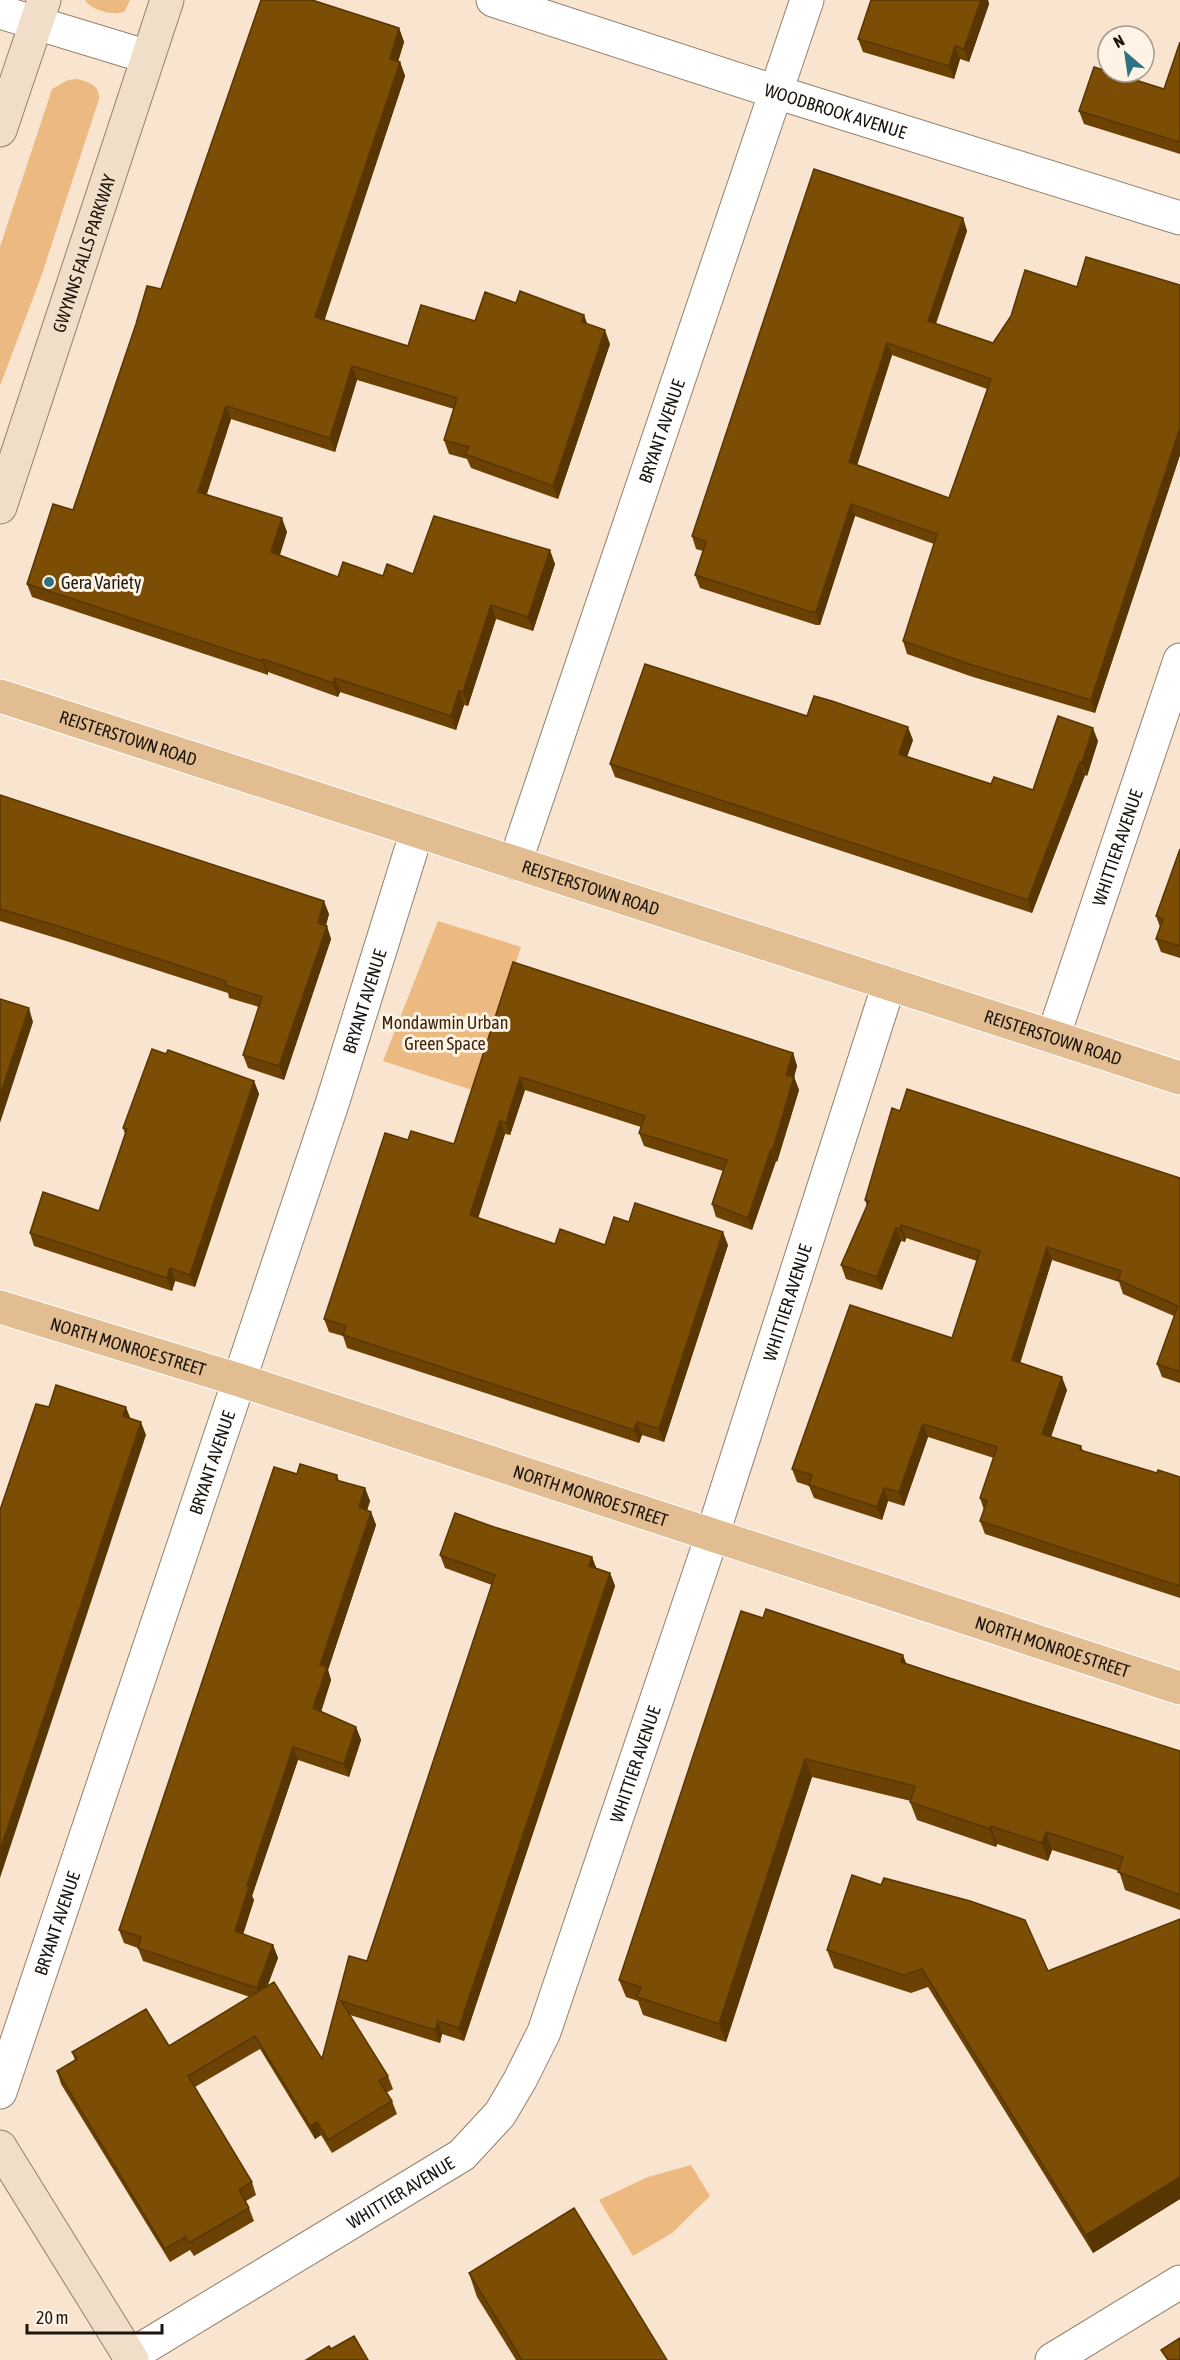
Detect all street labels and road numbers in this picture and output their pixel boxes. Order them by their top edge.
street label: WOODBROOK AVENUE [762,78,909,143]
street label: GWYNNS FALLS PARKWAY [48,172,119,335]
street label: BRYANT AVENUE [634,376,689,486]
street label: REISTERSTOWN ROAD [57,706,200,770]
street label: WHITTIER AVENUE [1087,786,1146,908]
street label: REISTERSTOWN ROAD [519,855,662,919]
street label: BRYANT AVENUE [338,946,390,1056]
street label: REISTERSTOWN ROAD [982,1005,1125,1069]
street label: WHITTIER AVENUE [758,1241,816,1364]
street label: NORTH MONROE STREET [48,1313,208,1380]
street label: BRYANT AVENUE [184,1408,239,1517]
street label: NORTH MONROE STREET [511,1460,671,1530]
street label: NORTH MONROE STREET [973,1611,1133,1681]
street label: WHITTIER AVENUE [605,1703,664,1825]
street label: BRYANT AVENUE [30,1868,84,1978]
street label: WHITTIER AVENUE [343,2152,458,2233]

